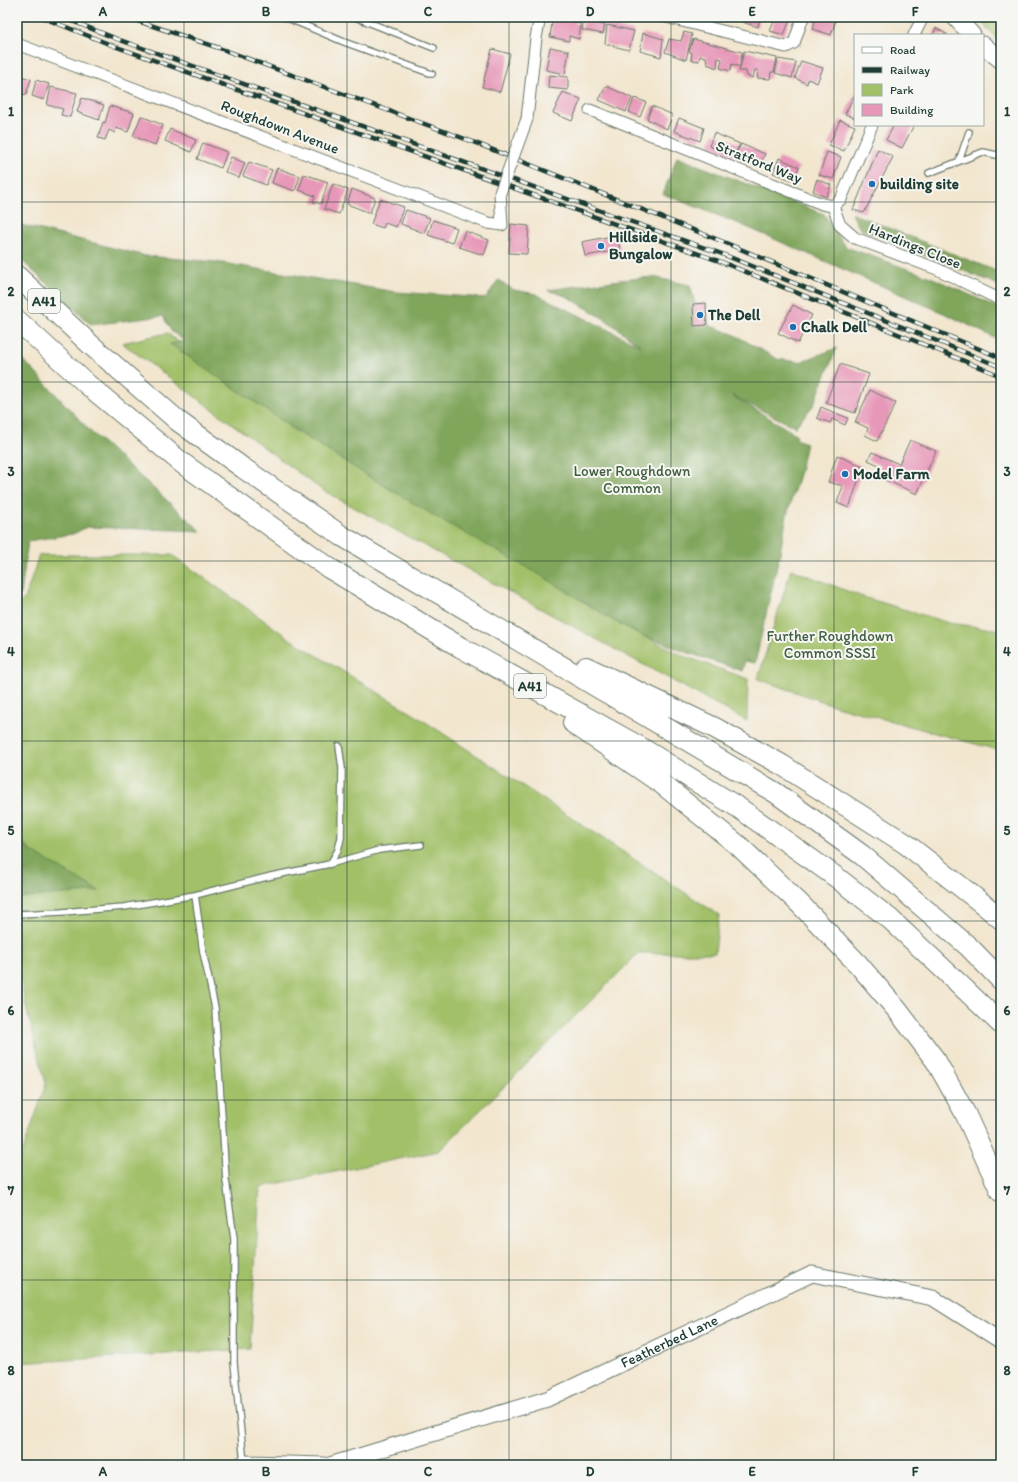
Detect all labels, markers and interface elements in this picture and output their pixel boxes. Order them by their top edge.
text: A [98,4,108,19]
text: B [262,4,271,19]
text: C [424,4,433,19]
text: D [586,4,595,19]
text: E [748,4,756,19]
text: F [912,4,919,19]
legend [854,34,984,126]
text: Road [890,43,916,57]
text: Railway [890,63,930,77]
text: Park [890,83,914,97]
street label: Roughdown Avenue [218,96,342,158]
text: Building [890,103,934,117]
text: 1 [8,104,14,119]
text: 1 [1004,104,1010,119]
street label: Stratford Way [713,137,805,187]
place label: building site [880,175,959,194]
marker: building site [867,179,877,189]
street label: Hardings Close [866,219,964,273]
place label: Hillside Bungalow [609,228,673,264]
marker: Hillside Bungalow [596,241,606,251]
text: 2 [8,284,15,299]
text: 2 [1004,284,1011,299]
road number: A41 [28,289,60,313]
place label: The Dell [707,306,761,324]
marker: The Dell [695,310,705,320]
place label: Chalk Dell [801,318,868,336]
marker: Chalk Dell [788,322,798,332]
park label: Lower Roughdown Common [574,462,691,497]
text: 3 [7,464,15,479]
text: 3 [1003,464,1011,479]
place label: Model Farm [853,465,930,483]
marker: Model Farm [840,469,850,479]
park label: Further Roughdown Common SSSI [766,627,894,662]
text: 4 [7,644,15,659]
text: 4 [1003,644,1011,659]
road number: A41 [514,674,546,698]
text: 5 [8,823,15,838]
text: 5 [1004,823,1011,838]
text: 6 [8,1003,15,1018]
text: 6 [1004,1003,1011,1018]
text: 7 [7,1183,15,1198]
text: 7 [1003,1183,1011,1198]
street label: Featherbed Lane [618,1311,721,1372]
text: 8 [7,1363,15,1378]
text: 8 [1003,1363,1011,1378]
text: A [98,1464,108,1479]
text: B [262,1464,271,1479]
text: C [424,1464,433,1479]
text: D [586,1464,595,1479]
text: E [748,1464,756,1479]
text: F [912,1464,919,1479]

